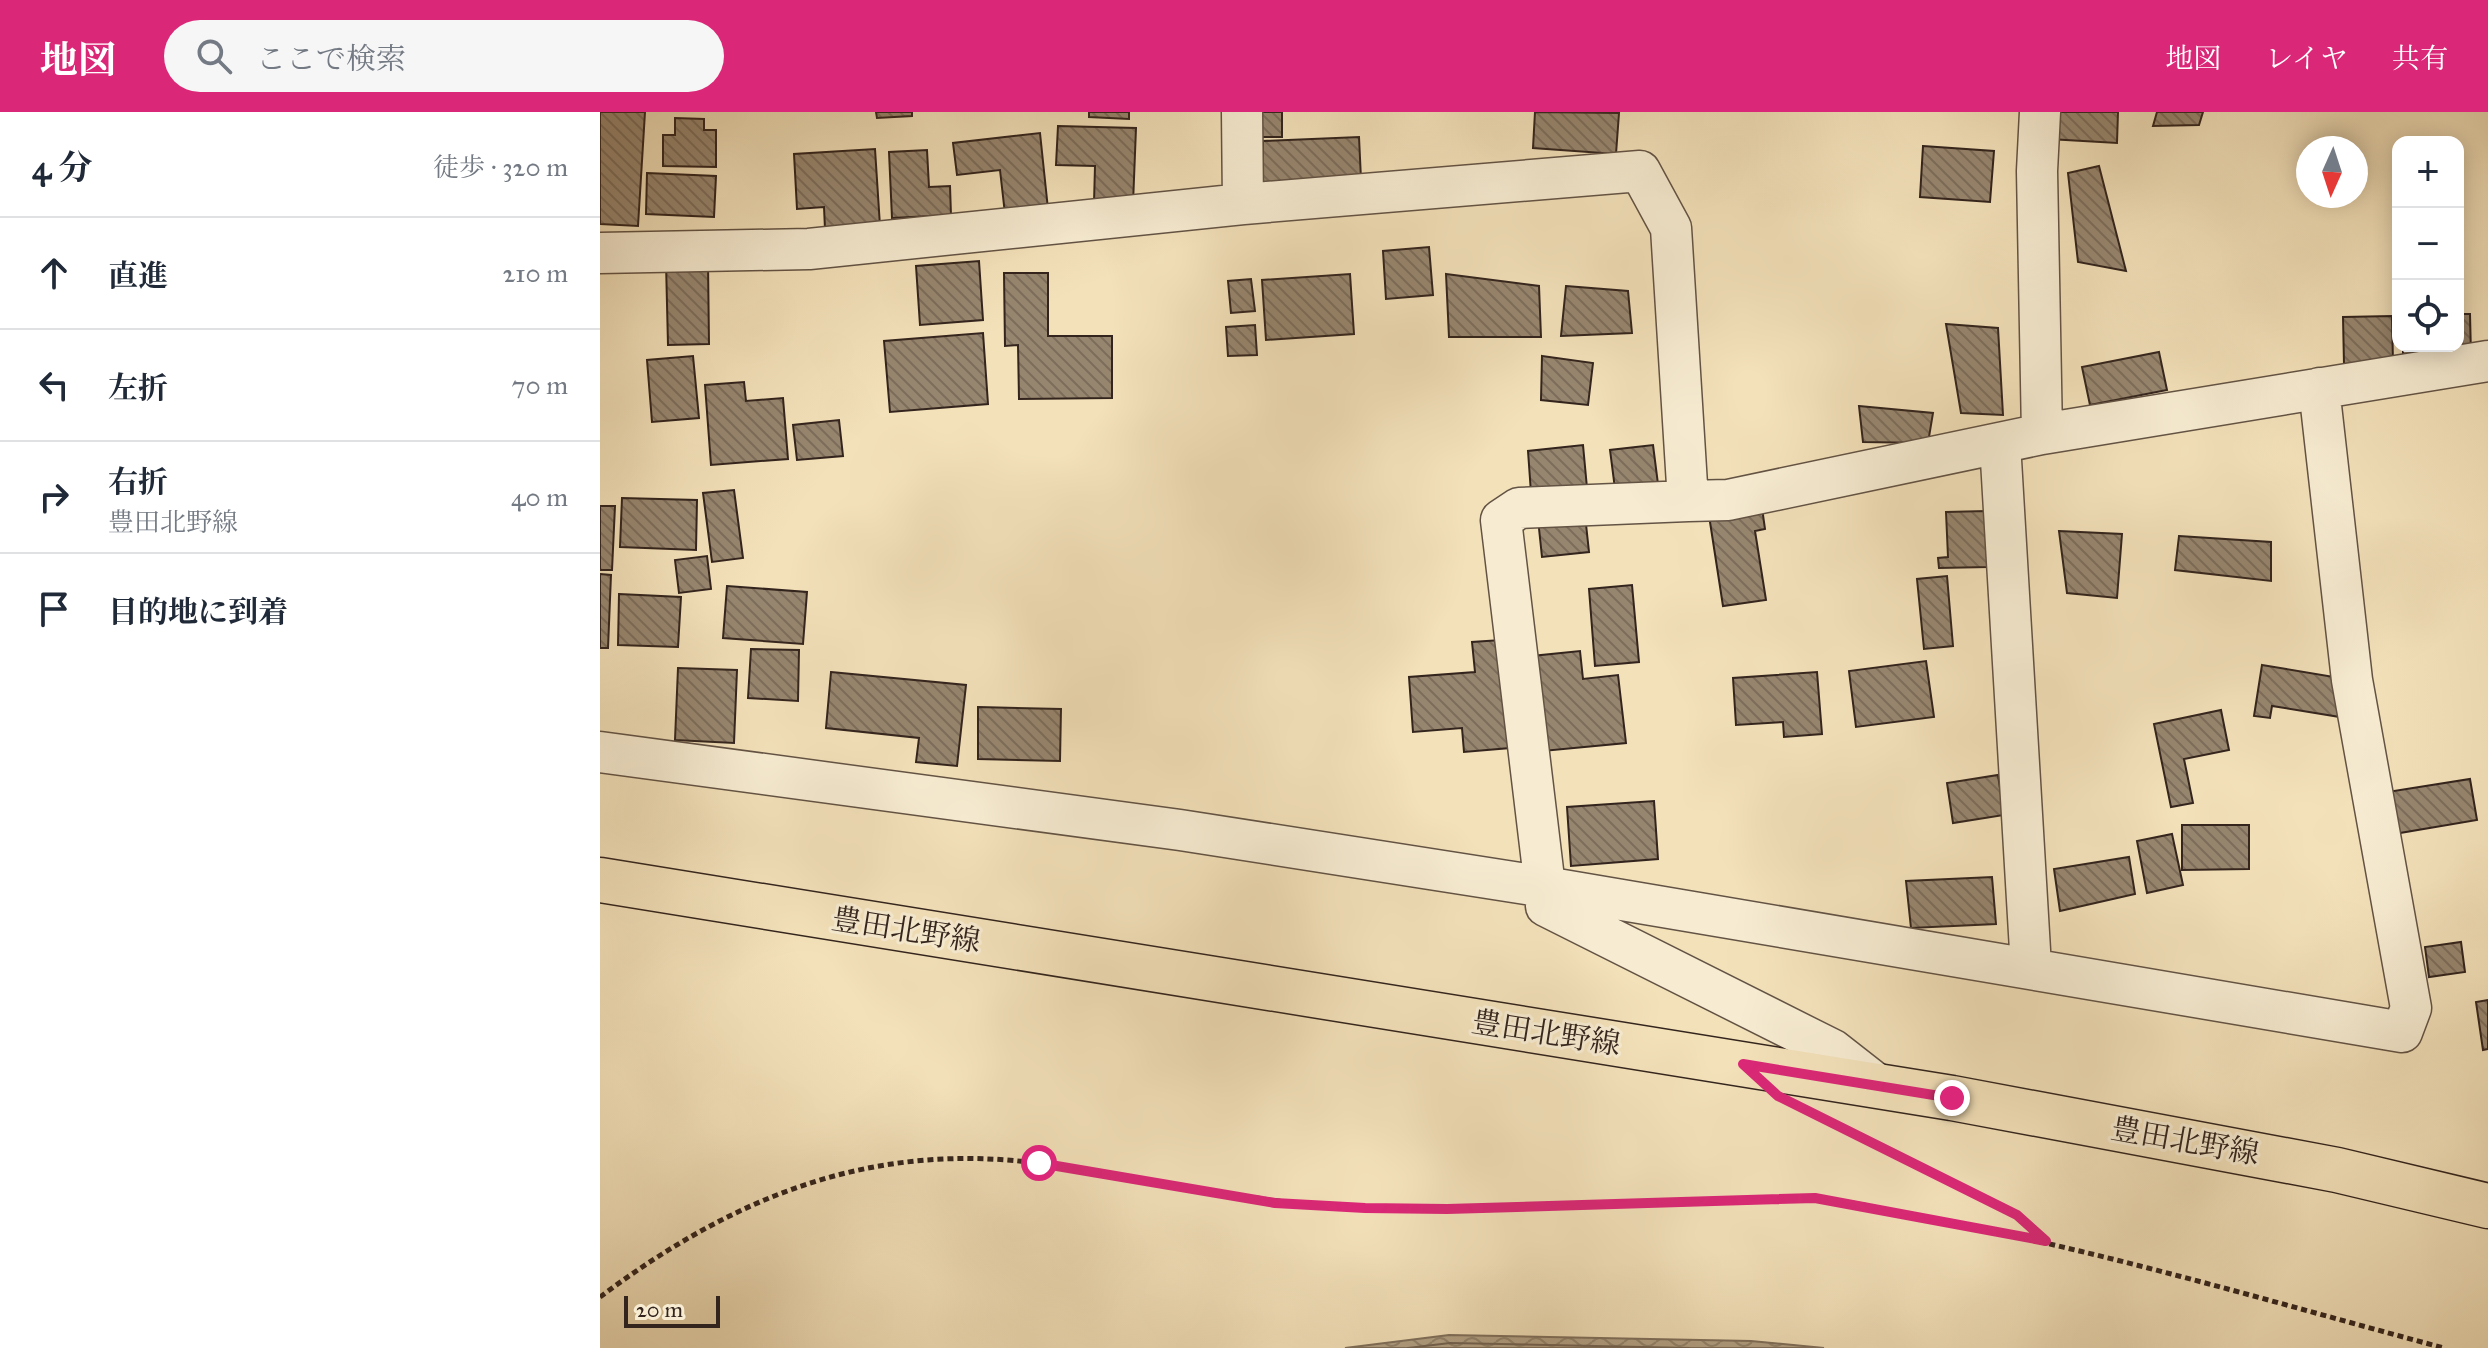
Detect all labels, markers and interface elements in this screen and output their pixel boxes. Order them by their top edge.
search box [164,20,724,92]
icon: search [192,34,236,78]
text: 地図 [40,37,116,83]
text: ここで検索 [256,41,406,77]
text: 地図 [2165,41,2221,76]
text: レイヤ [2265,41,2348,76]
text: 共有 [2392,41,2448,76]
north arrow [2296,136,2368,208]
map controls [2392,136,2464,352]
button: + [2392,136,2464,208]
text: 4 分 [32,147,92,188]
text: 徒歩 · 320 m [433,151,568,183]
button: − [2392,208,2464,280]
icon: ahead [32,251,76,295]
text: 210 m [502,257,568,289]
text: 直進 [108,258,168,294]
button: locate [2392,280,2464,352]
icon: left [32,363,76,407]
text: 70 m [512,369,568,401]
text: 左折 [108,370,168,406]
text: 右折 [108,464,168,500]
icon: right [32,475,76,519]
text: 40 m [511,481,568,513]
text: 豊田北野線 [108,506,238,538]
icon: arrive [32,587,76,631]
text: 目的地に到着 [108,594,288,630]
street label: 豊田北野線 [829,900,983,960]
street label: 豊田北野線 [1469,1003,1623,1063]
route end [1934,1080,1970,1116]
street label: 豊田北野線 [2108,1110,2262,1172]
route start [1021,1145,1057,1181]
scale bar [624,1292,720,1328]
text: 20 m [636,1296,683,1323]

